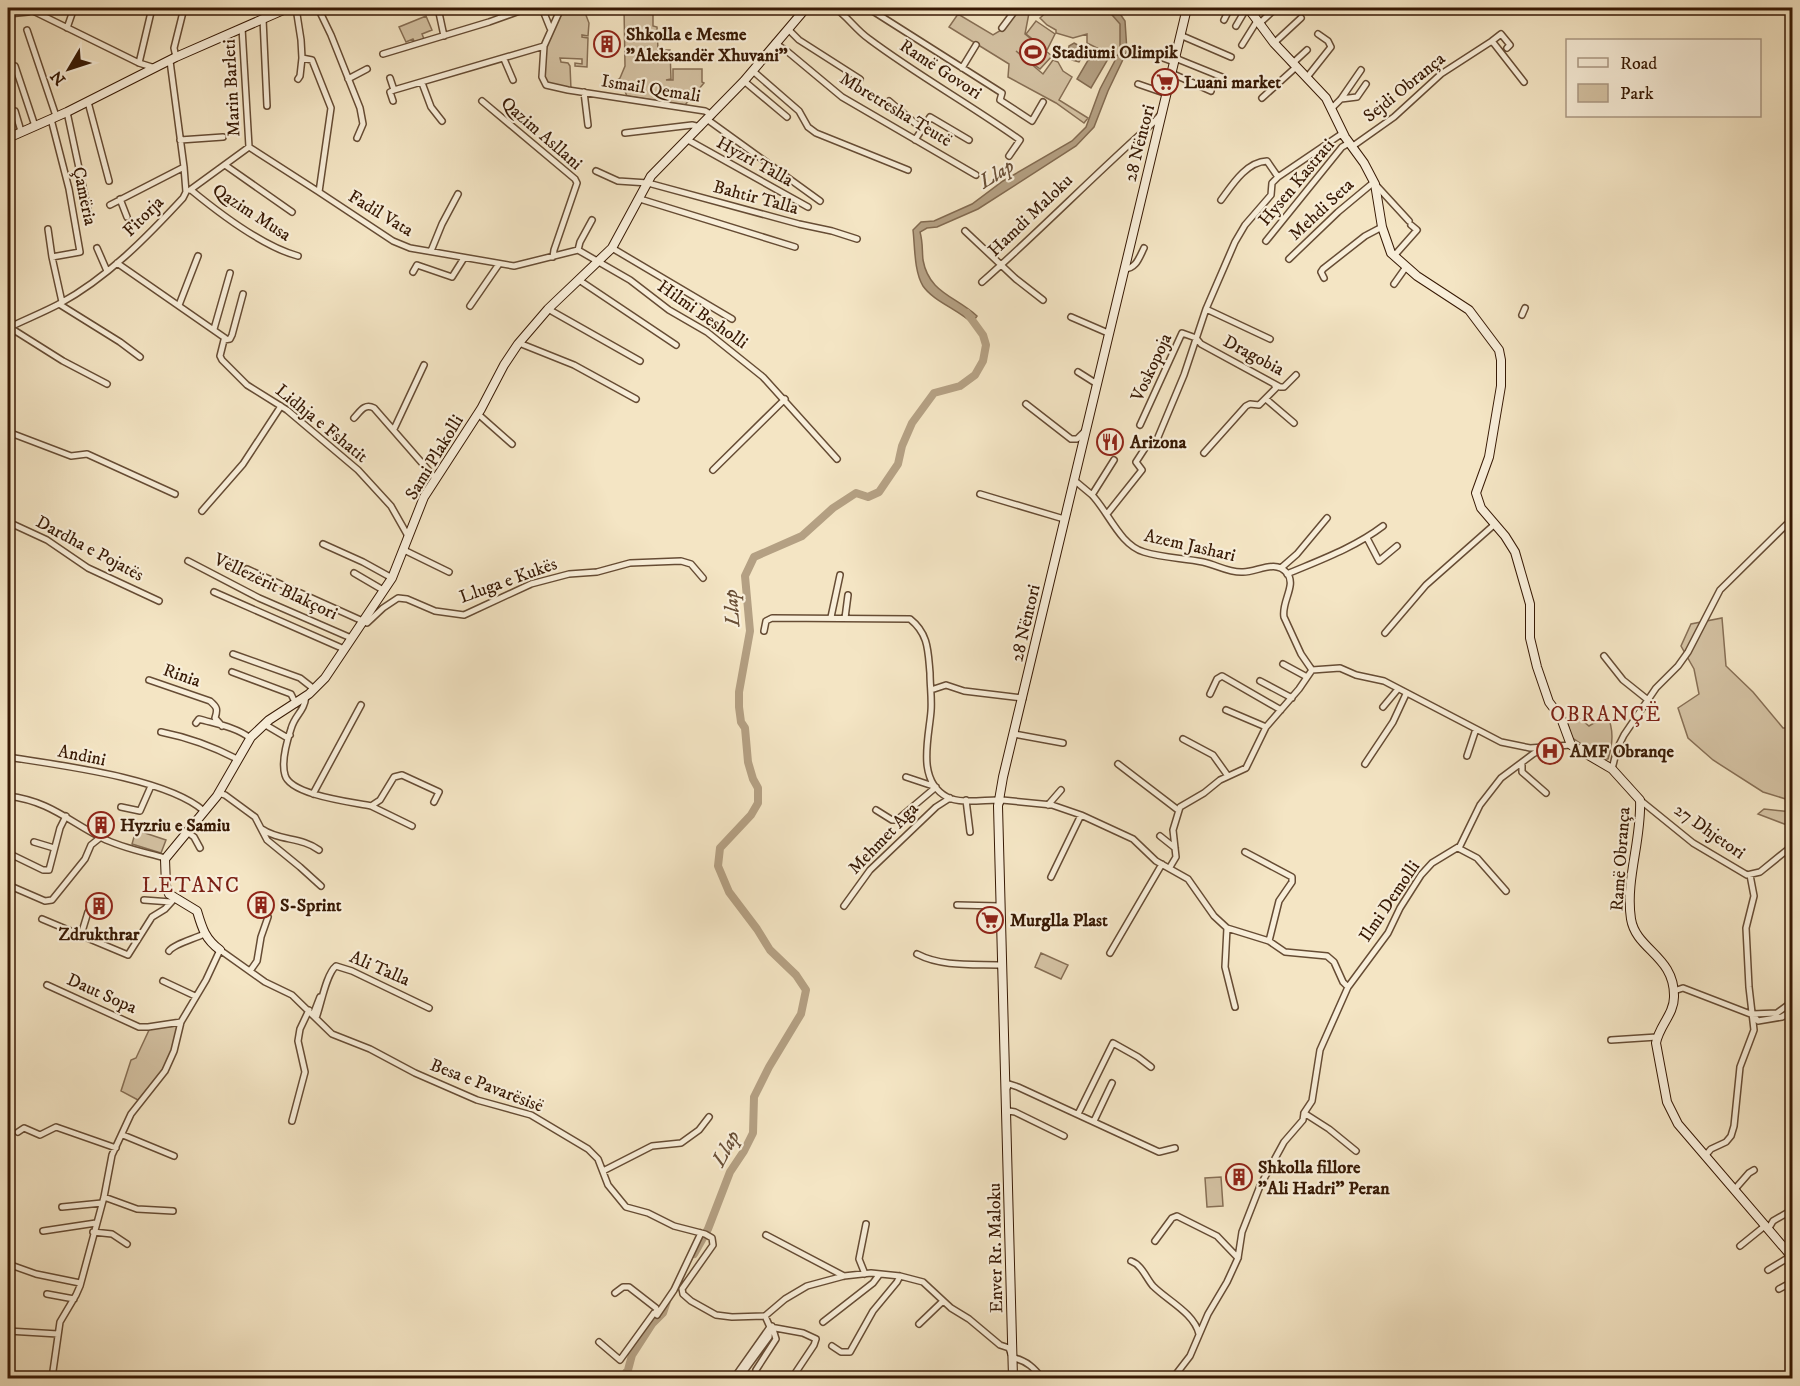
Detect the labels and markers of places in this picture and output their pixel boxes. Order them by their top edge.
place label: Shkolla e Mesme "Aleksandër Xhuvani" [626,24,788,67]
building icon: Shkolla e Mesme "Aleksandër Xhuvani" [592,29,622,59]
sports icon: Stadiumi Olimpik [1018,37,1048,67]
place label: Stadiumi Olimpik [1052,42,1179,64]
supermarket icon: Luani market [1150,67,1180,97]
place label: Luani market [1184,72,1281,94]
restaurant icon: Arizona [1095,427,1125,457]
place label: Arizona [1129,432,1187,454]
hospital icon: AMF Obranqe [1535,736,1565,766]
place label: AMF Obranqe [1569,741,1675,763]
building icon: Hyzriu e Samiu [86,810,116,840]
place label: Hyzriu e Samiu [120,815,230,837]
building icon: S-Sprint [246,890,276,920]
building icon: Zdrukthrar [84,891,114,921]
place label: S-Sprint [280,895,342,917]
supermarket icon: Murglla Plast [975,905,1005,935]
place label: Murglla Plast [1010,910,1108,932]
place label: Zdrukthrar [58,924,140,946]
place label: Shkolla fillore "Ali Hadri" Peran [1258,1157,1390,1200]
building icon: Shkolla fillore "Ali Hadri" Peran [1224,1162,1254,1192]

